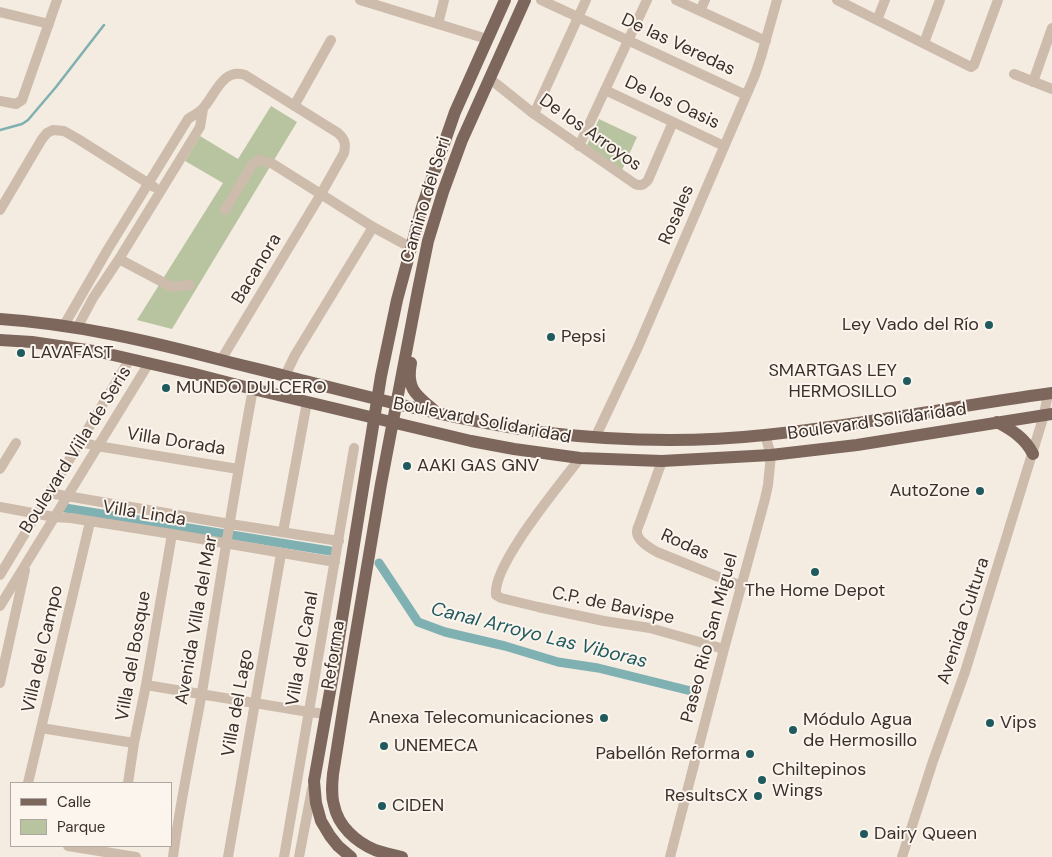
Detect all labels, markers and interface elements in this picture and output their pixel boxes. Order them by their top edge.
street label: De las Veredas [618,9,738,81]
street label: De los Oasis [621,72,723,134]
street label: De los Arroyos [535,90,645,176]
street label: Camino del Seri [397,134,455,266]
street label: Rosales [655,182,699,248]
street label: Bacanora [228,230,286,308]
place label: Ley Vado del Río [842,314,979,336]
marker: Ley Vado del Río [983,319,995,331]
place label: Pepsi [561,326,606,348]
marker: Pepsi [545,331,557,343]
place label: LAVAFAST [31,342,113,364]
marker: LAVAFAST [15,347,27,359]
place label: SMARTGAS LEY HERMOSILLO [768,360,897,402]
street label: Boulevard Viila de Seris [16,362,136,538]
marker: SMARTGAS LEY HERMOSILLO [901,375,913,387]
place label: MUNDO DULCERO [176,377,327,399]
marker: MUNDO DULCERO [160,382,172,394]
street label: Boulevard Solidaridad [391,393,573,449]
street label: Boulevard Solidaridad [786,399,968,445]
street label: Villa Dorada [125,424,227,460]
place label: AAKI GAS GNV [417,455,539,477]
marker: AAKI GAS GNV [401,460,413,472]
place label: AutoZone [889,480,970,502]
marker: AutoZone [974,485,986,497]
street label: Villa Linda [101,497,187,531]
street label: Rodas [657,525,713,565]
street label: Avenida Villa del Mar [171,534,223,706]
street label: Paseo Rio San Miguel [677,551,743,725]
street label: Avenida Cultura [933,555,995,687]
marker: The Home Depot [809,566,821,578]
place label: The Home Depot [745,580,885,602]
street label: C.P. de Bavispe [550,582,676,630]
street label: Villa del Campo [18,583,68,715]
street label: Villa del Bosque [112,589,156,723]
street label: Villa del Canal [282,590,324,708]
water label: Canal Arroyo Las Viboras [429,598,649,674]
street label: Reforma [318,619,350,691]
street label: Villa del Lago [218,647,258,759]
place label: Anexa Telecomunicaciones [369,707,594,729]
place label: Módulo Agua de Hermosillo [803,709,917,752]
marker: Anexa Telecomunicaciones [598,712,610,724]
place label: Vips [1000,712,1037,734]
marker: Vips [984,717,996,729]
marker: Módulo Agua de Hermosillo [787,724,799,736]
place label: UNEMECA [394,735,478,757]
marker: UNEMECA [378,740,390,752]
place label: Pabellón Reforma [596,743,740,765]
marker: Pabellón Reforma [744,748,756,760]
place label: Chiltepinos Wings [772,759,866,802]
marker: Chiltepinos Wings [756,774,768,786]
legend [10,782,172,847]
place label: ResultsCX [665,785,748,807]
marker: ResultsCX [752,790,764,802]
text: Calle [57,792,91,812]
place label: CIDEN [392,795,444,817]
marker: CIDEN [376,800,388,812]
text: Parque [57,817,105,837]
place label: Dairy Queen [874,823,977,845]
marker: Dairy Queen [858,828,870,840]

